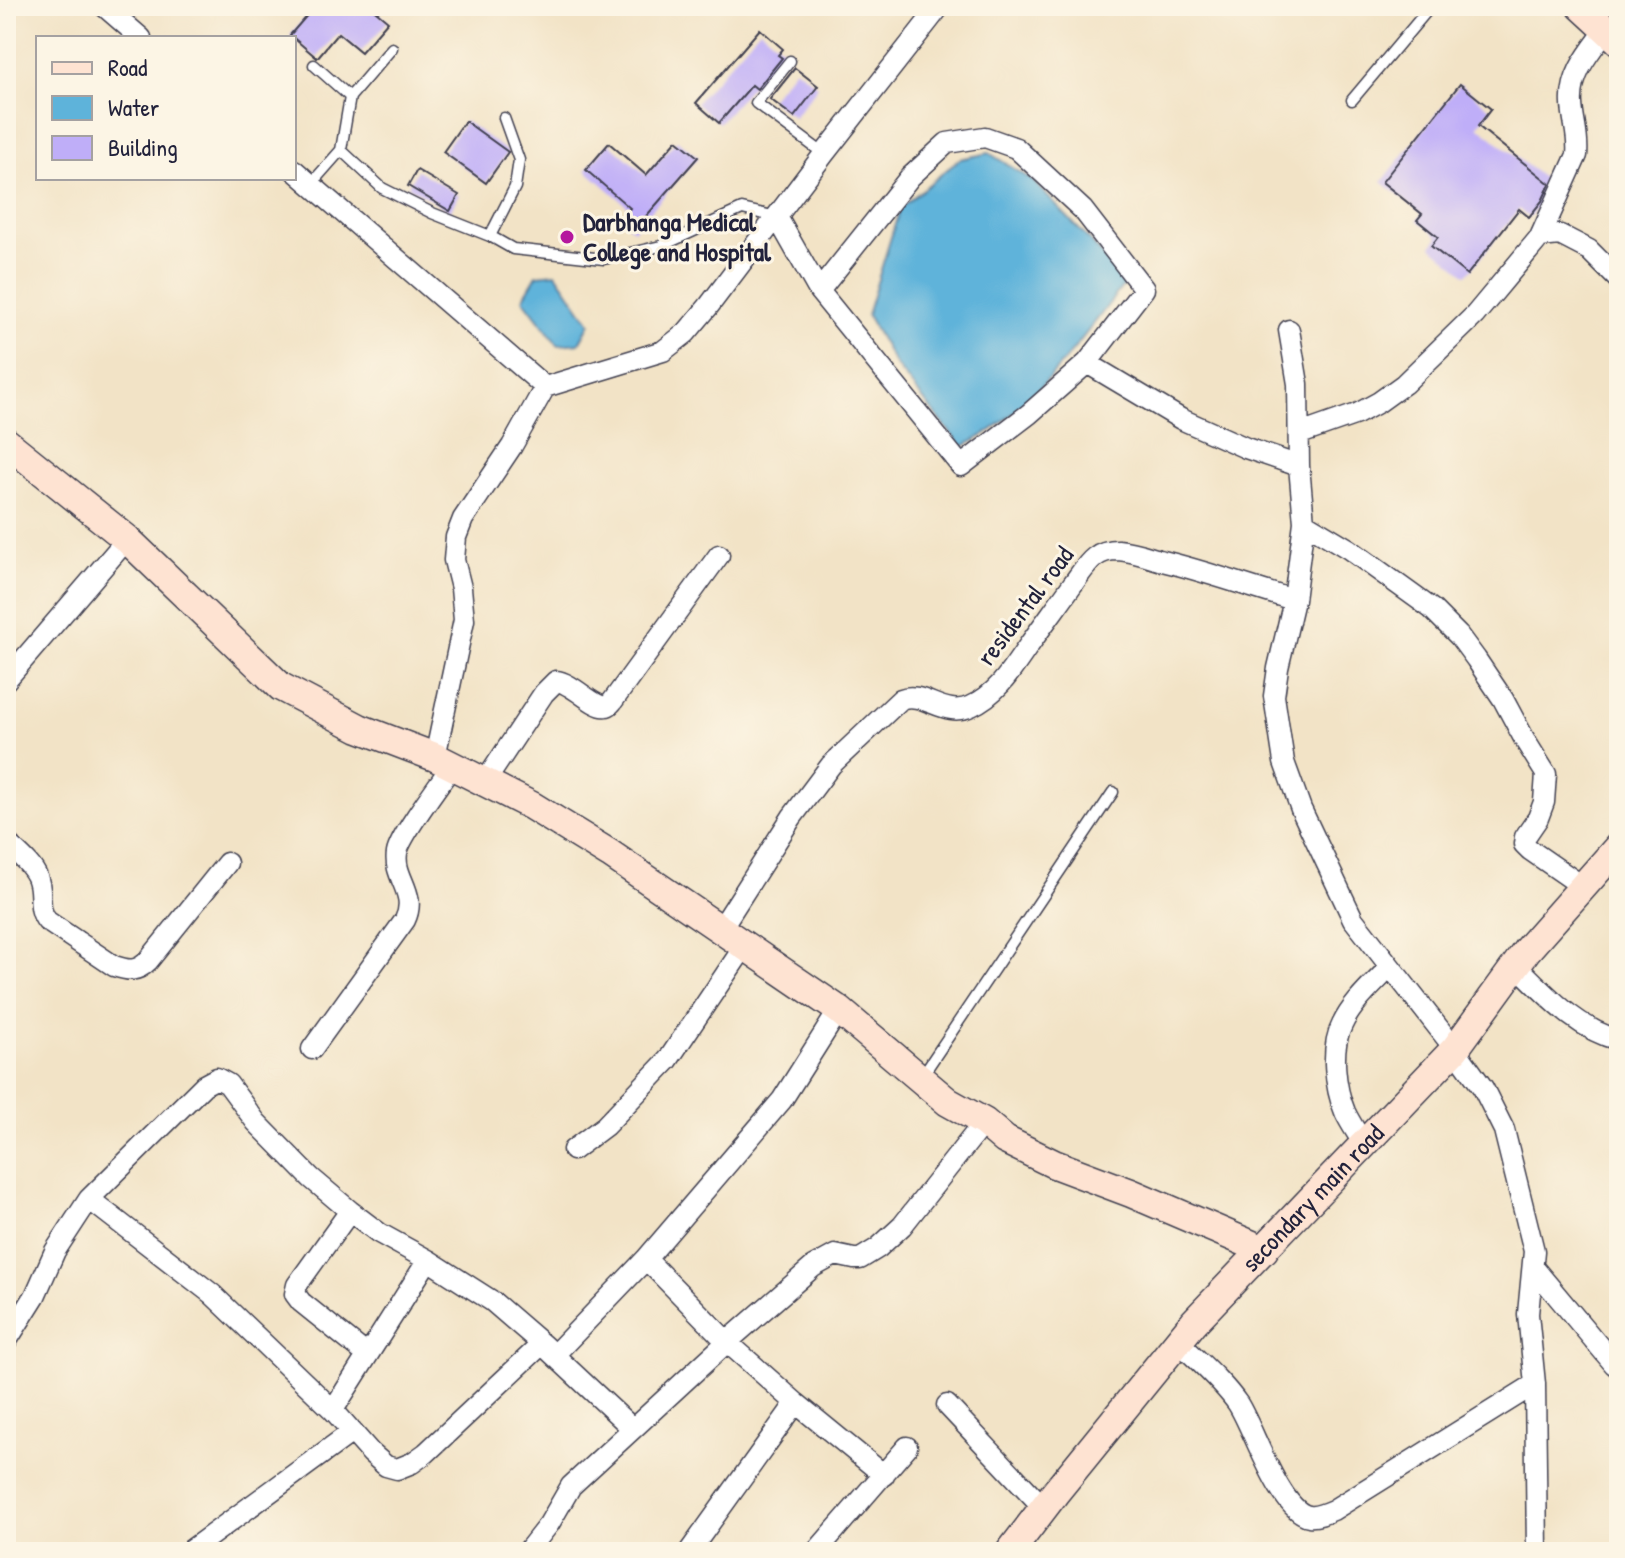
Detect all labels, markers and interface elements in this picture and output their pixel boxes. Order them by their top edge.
legend [36,36,296,180]
text: Road [108,51,147,83]
text: Water [108,91,159,123]
text: Building [108,131,178,163]
place label: Darbhanga Medical College and Hospital [583,204,772,270]
marker: Darbhanga Medical College and Hospital [558,228,576,246]
street label: residental road [968,539,1081,673]
street label: secondary main road [1233,1116,1391,1279]

